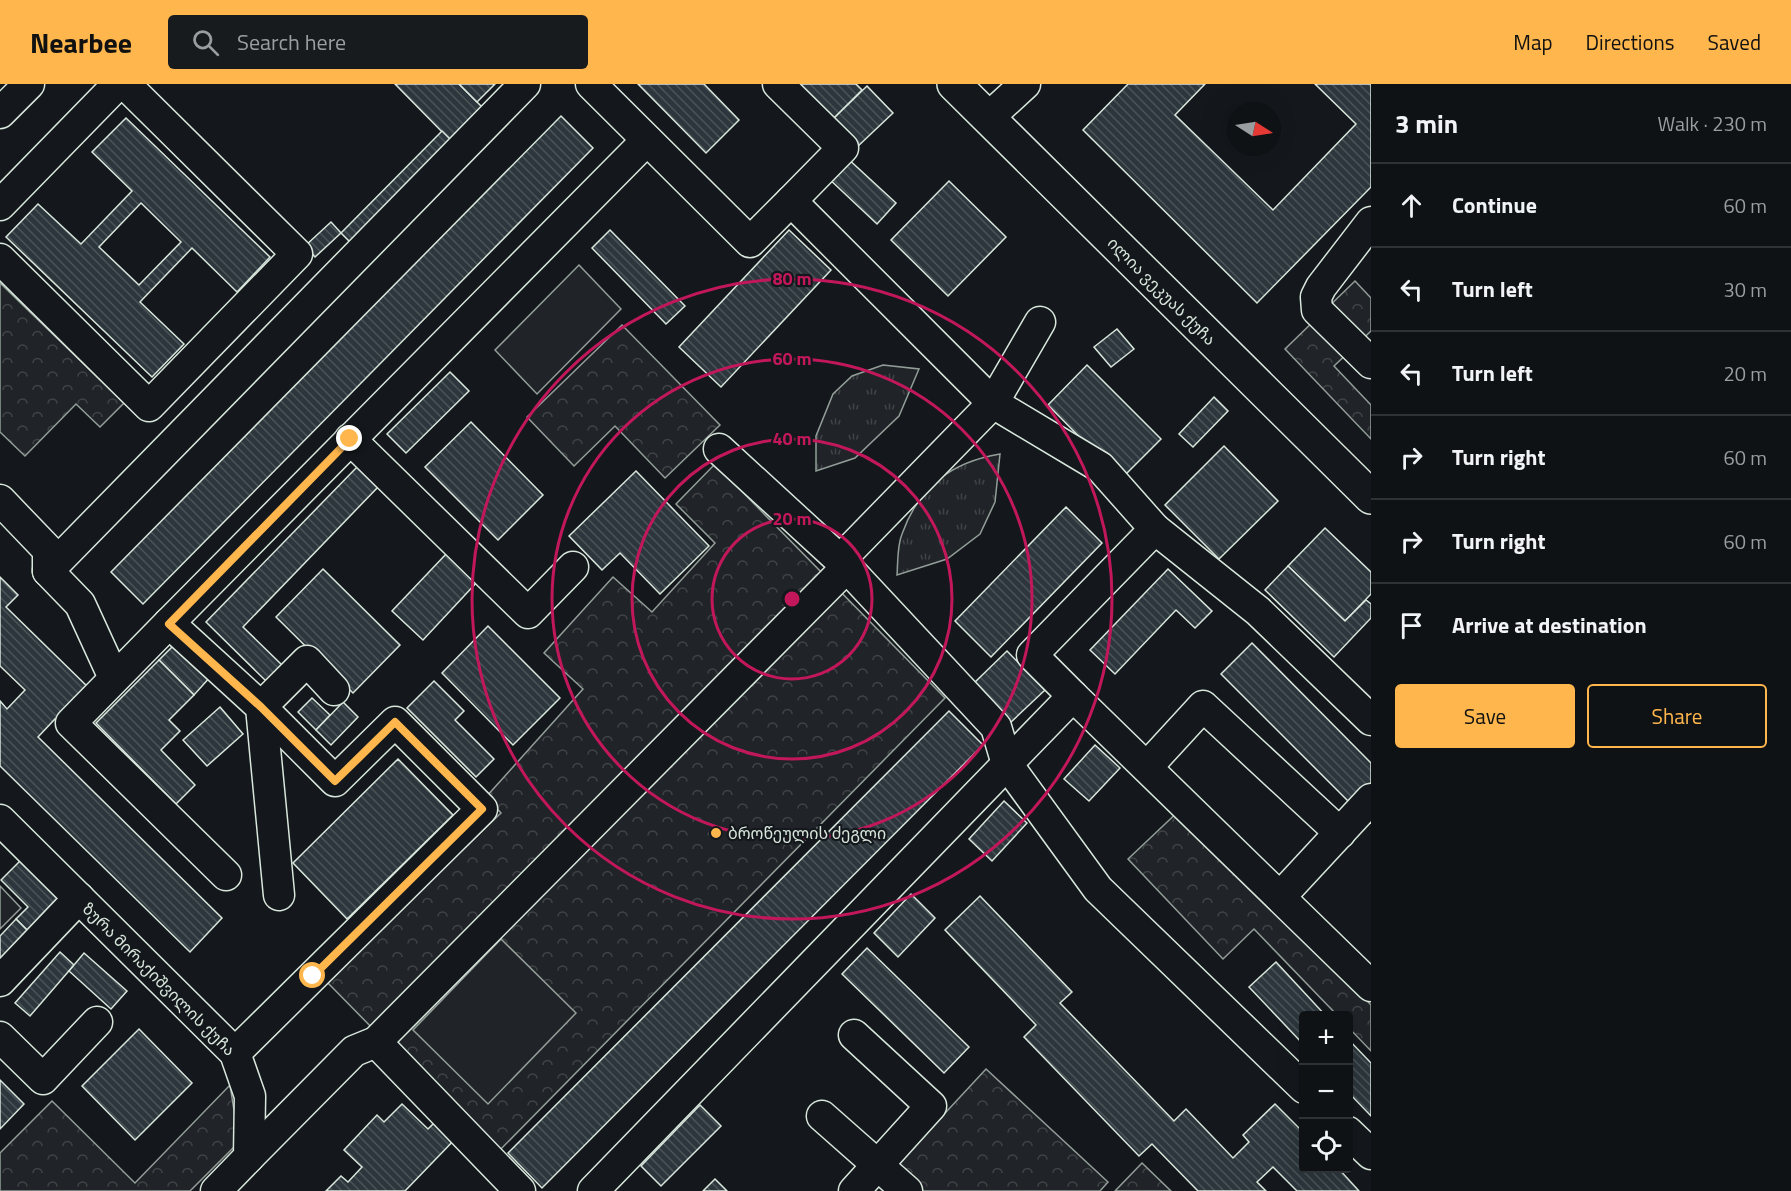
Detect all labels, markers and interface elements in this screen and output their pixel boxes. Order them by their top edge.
search box [168,15,588,69]
text: Nearbee [30,21,132,64]
text: Search here [237,25,346,59]
icon: search [189,26,222,59]
text: Map [1513,26,1553,58]
text: Directions [1586,26,1675,58]
text: Saved [1708,26,1761,58]
north arrow [1227,102,1281,156]
text: 3 min [1395,104,1458,143]
text: Walk · 230 m [1658,108,1767,139]
text: Continue [1452,188,1537,222]
icon: ahead [1395,189,1428,222]
text: 60 m [1723,190,1767,221]
street label: ილია ვეკუას ქუჩა [1102,231,1222,351]
text: 80 m [772,265,812,292]
text: Turn left [1452,272,1533,306]
icon: left [1395,273,1428,306]
text: 30 m [1723,274,1767,305]
text: 60 m [772,345,812,372]
text: Turn left [1452,356,1533,390]
icon: left [1395,357,1428,390]
text: 20 m [1723,358,1767,389]
route end [336,425,362,451]
text: 40 m [772,425,812,452]
text: Turn right [1452,440,1546,474]
icon: right [1395,441,1428,474]
text: 60 m [1723,442,1767,473]
text: 20 m [772,505,812,532]
text: Turn right [1452,524,1546,558]
icon: right [1395,525,1428,558]
text: 60 m [1723,526,1767,557]
centre of rings [782,589,802,609]
text: Arrive at destination [1452,608,1647,642]
icon: arrive [1395,609,1428,642]
button: Save [1395,684,1575,748]
button: Share [1587,684,1767,748]
place label: ბროწეულის ძეგლი [728,821,886,845]
marker: ბროწეულის ძეგლი [709,826,723,840]
street label: ზურა მირაქიშვილის ქუჩა [77,897,241,1061]
route start [299,962,325,988]
map controls [1299,1011,1353,1173]
button: + [1299,1011,1353,1065]
button: − [1299,1065,1353,1119]
button: locate [1299,1119,1353,1173]

